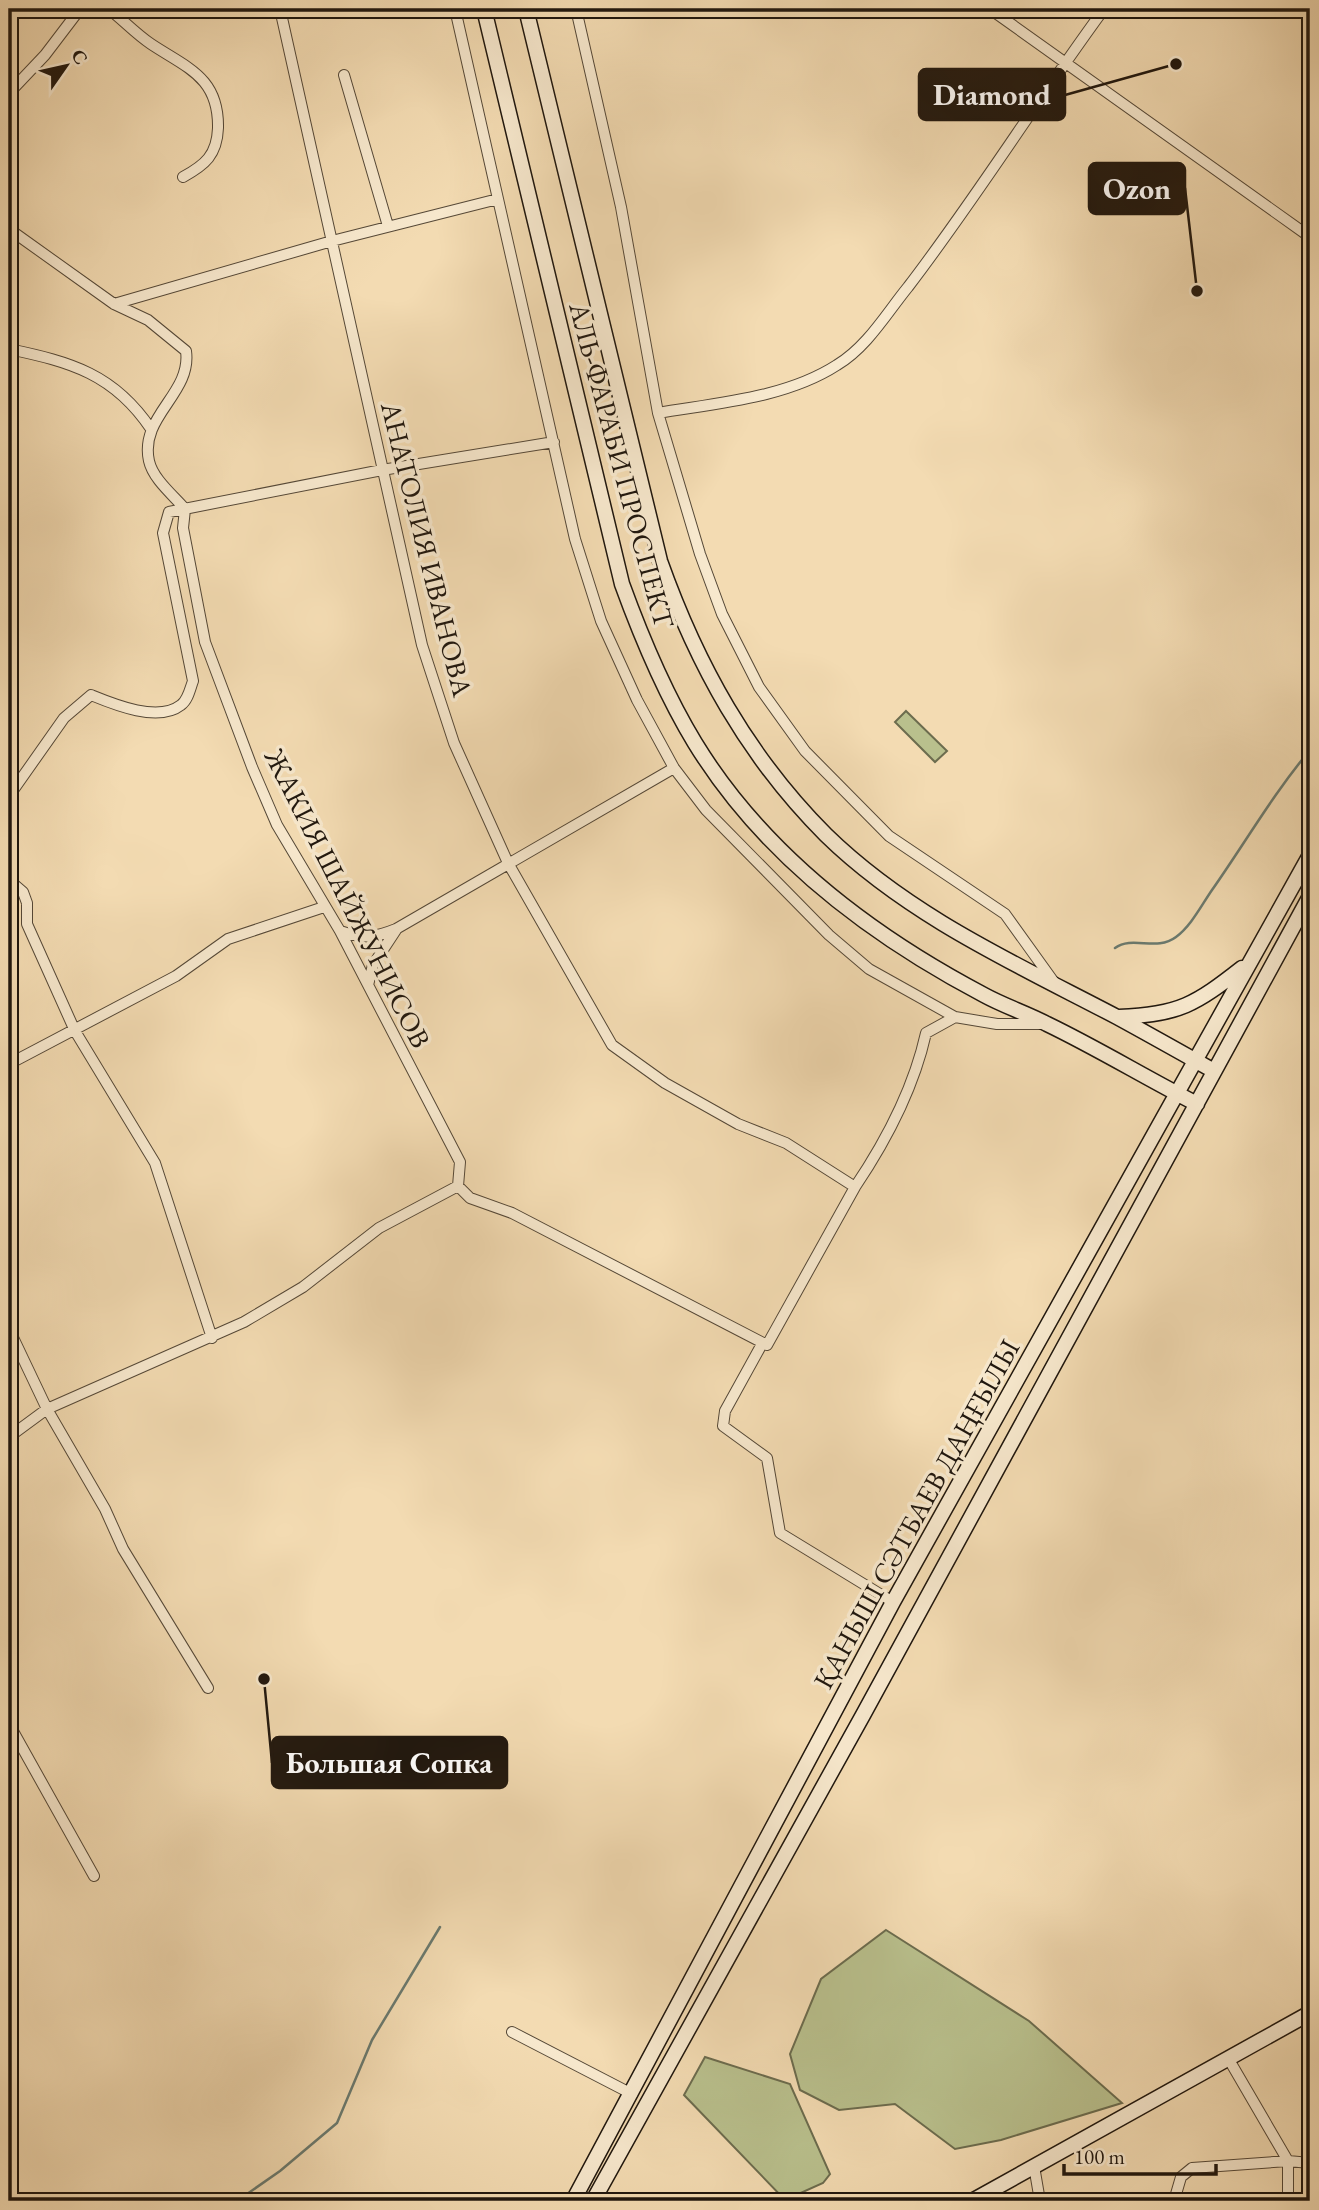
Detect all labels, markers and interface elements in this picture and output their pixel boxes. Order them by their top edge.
north arrow [32,32,102,102]
text: С [66,44,94,69]
callout: Diamond [919,69,1065,120]
text: Diamond [933,75,1051,114]
callout: Ozon [1089,163,1185,214]
text: Ozon [1103,169,1171,208]
street label: АЛЬ-ФАРАБИ ПРОСПЕКТ [561,297,683,632]
street label: АНАТОЛИЯ ИВАНОВА [373,397,481,701]
street label: ЖАКИЯ ШАЙЖУНИСОВ [256,741,439,1054]
street label: ҚАНЫШ СӘТБАЕВ ДАҢҒЫЛЫ [805,1333,1027,1695]
callout: Большая Сопка [272,1737,507,1788]
text: Большая Сопка [286,1743,493,1782]
scale bar [1064,2133,1216,2177]
text: 100 m [1074,2143,1125,2170]

